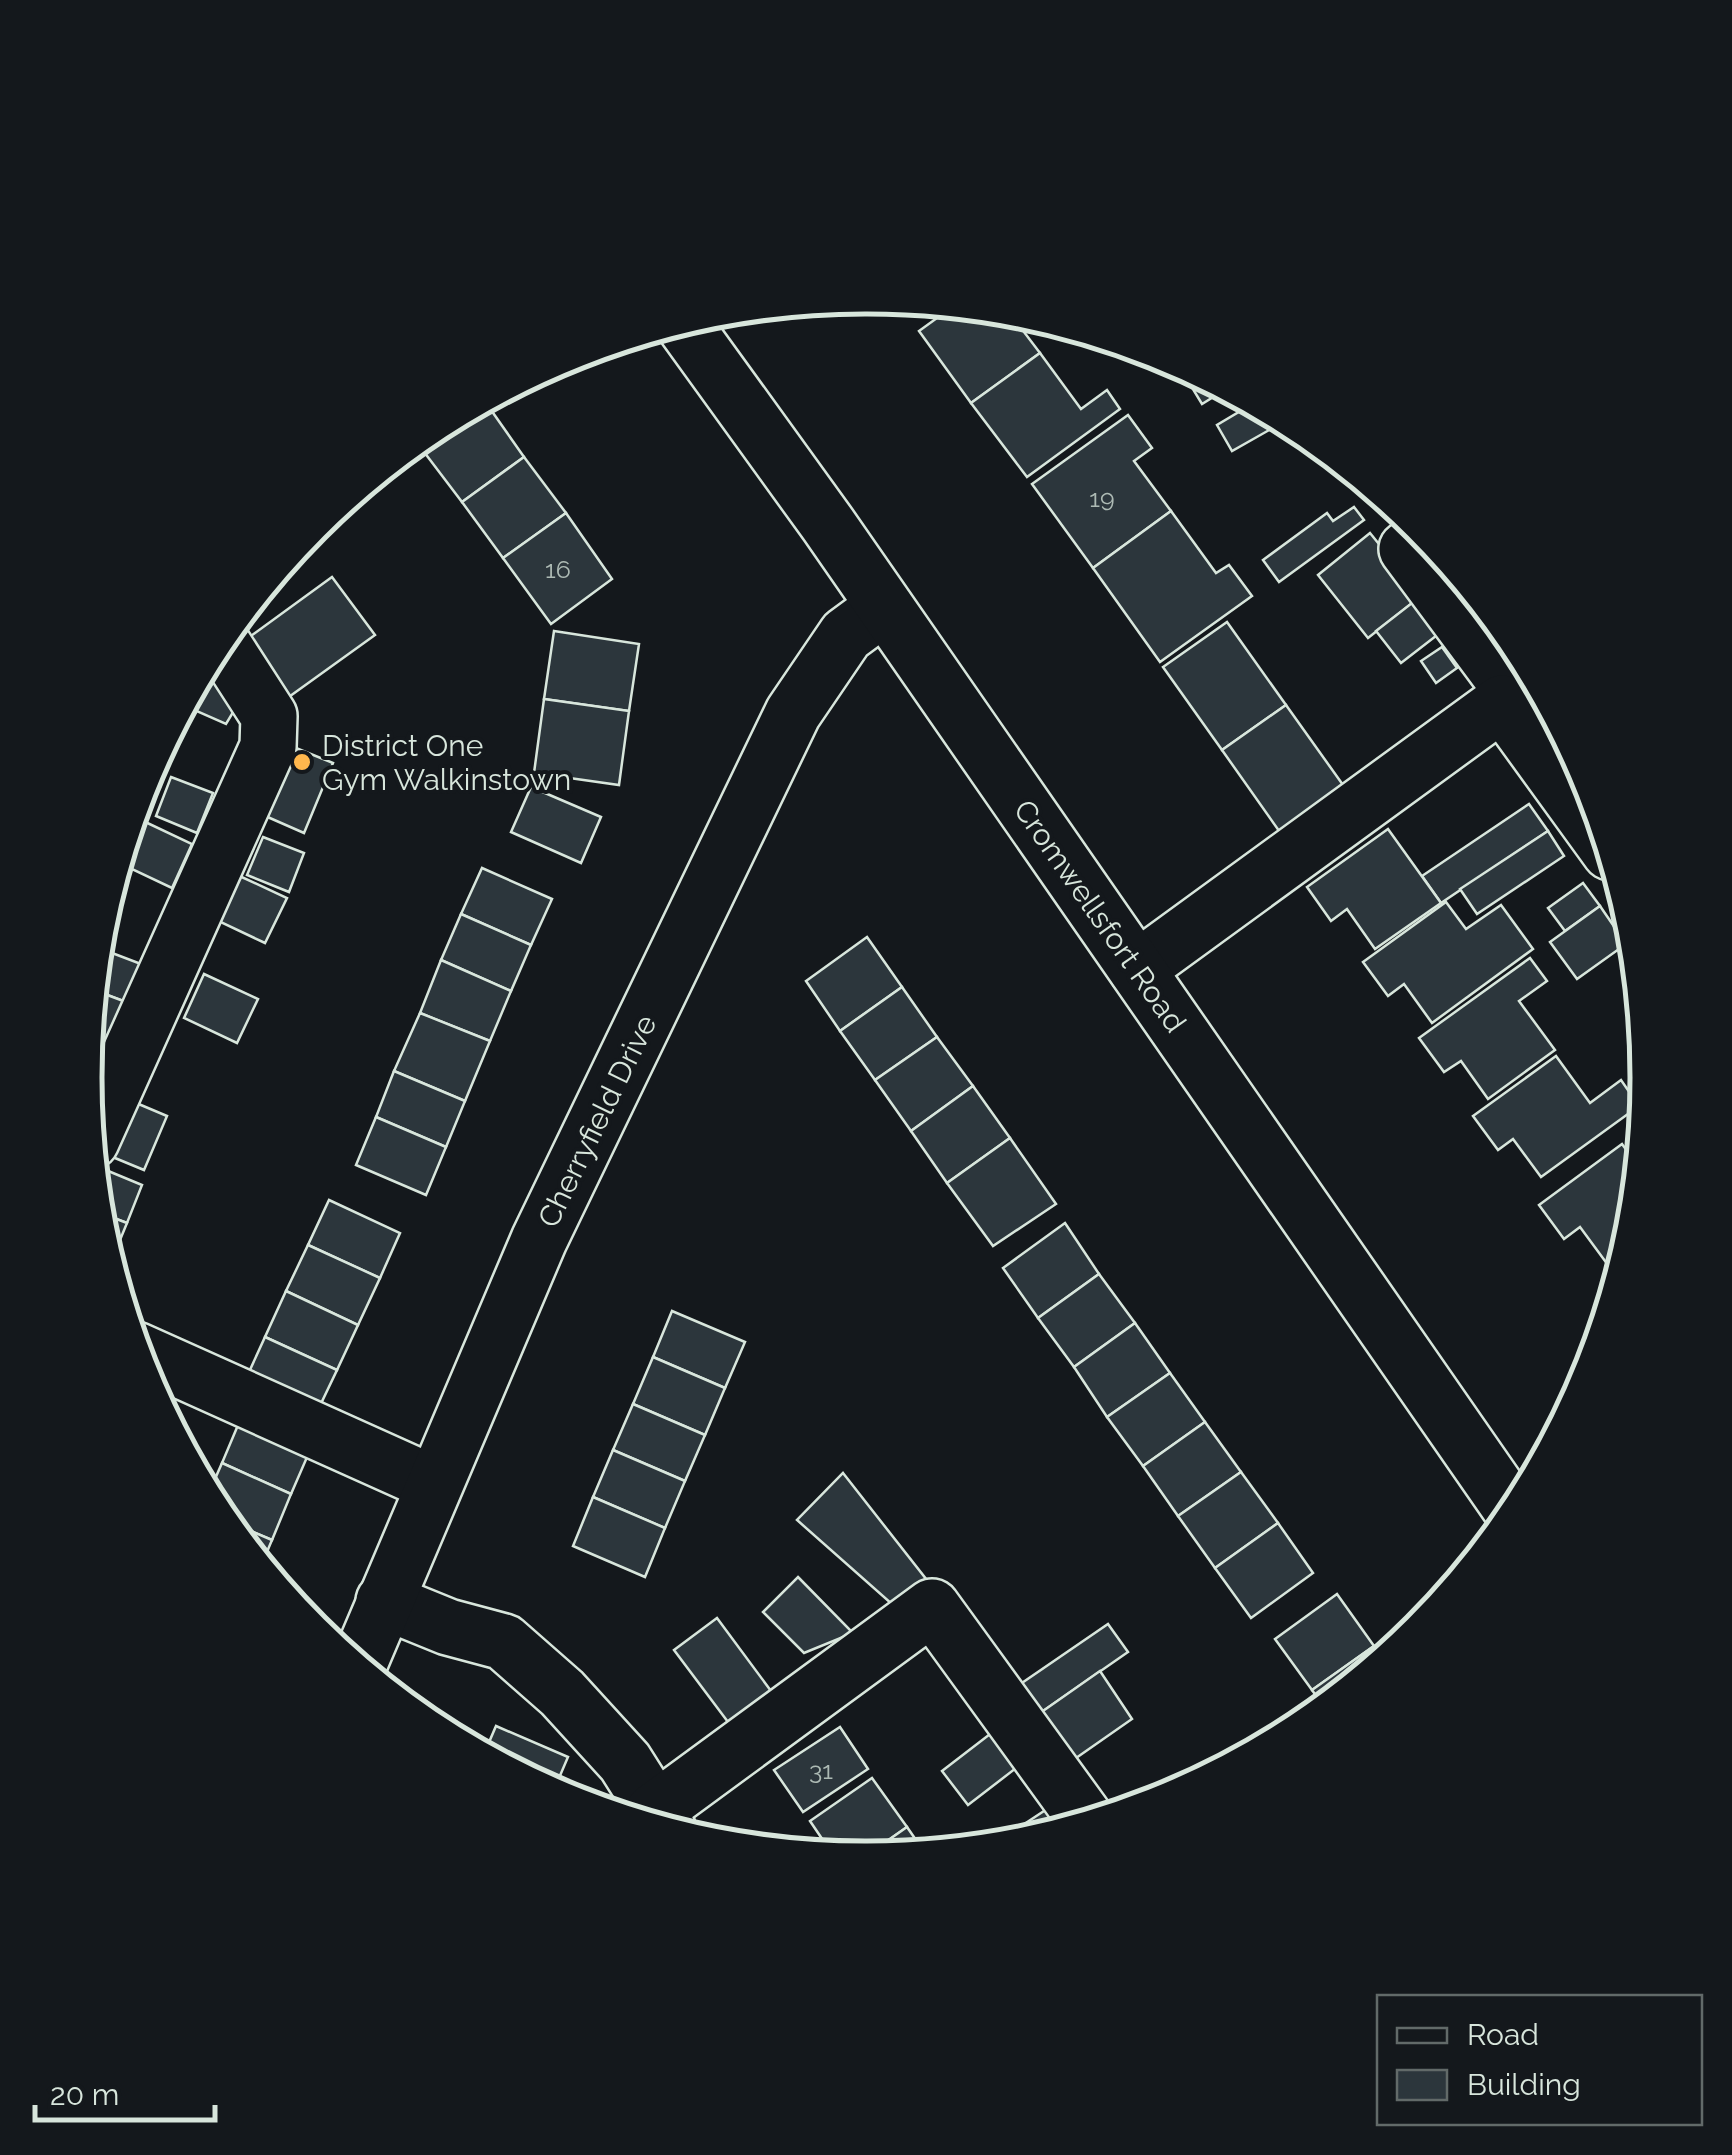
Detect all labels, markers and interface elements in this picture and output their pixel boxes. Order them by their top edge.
house number: 19 [1089,483,1115,513]
house number: 16 [545,554,571,584]
place label: District One Gym Walkinstown [322,728,571,797]
marker: District One Gym Walkinstown [291,751,313,773]
street label: Cromwellsfort Road [1007,793,1193,1039]
street label: Cherryfield Drive [530,1009,664,1233]
house number: 31 [809,1755,833,1785]
legend [1377,1995,1702,2125]
text: Road [1467,2017,1539,2052]
scale bar [35,2060,215,2122]
text: Building [1467,2067,1581,2102]
text: 20 m [50,2077,119,2112]

